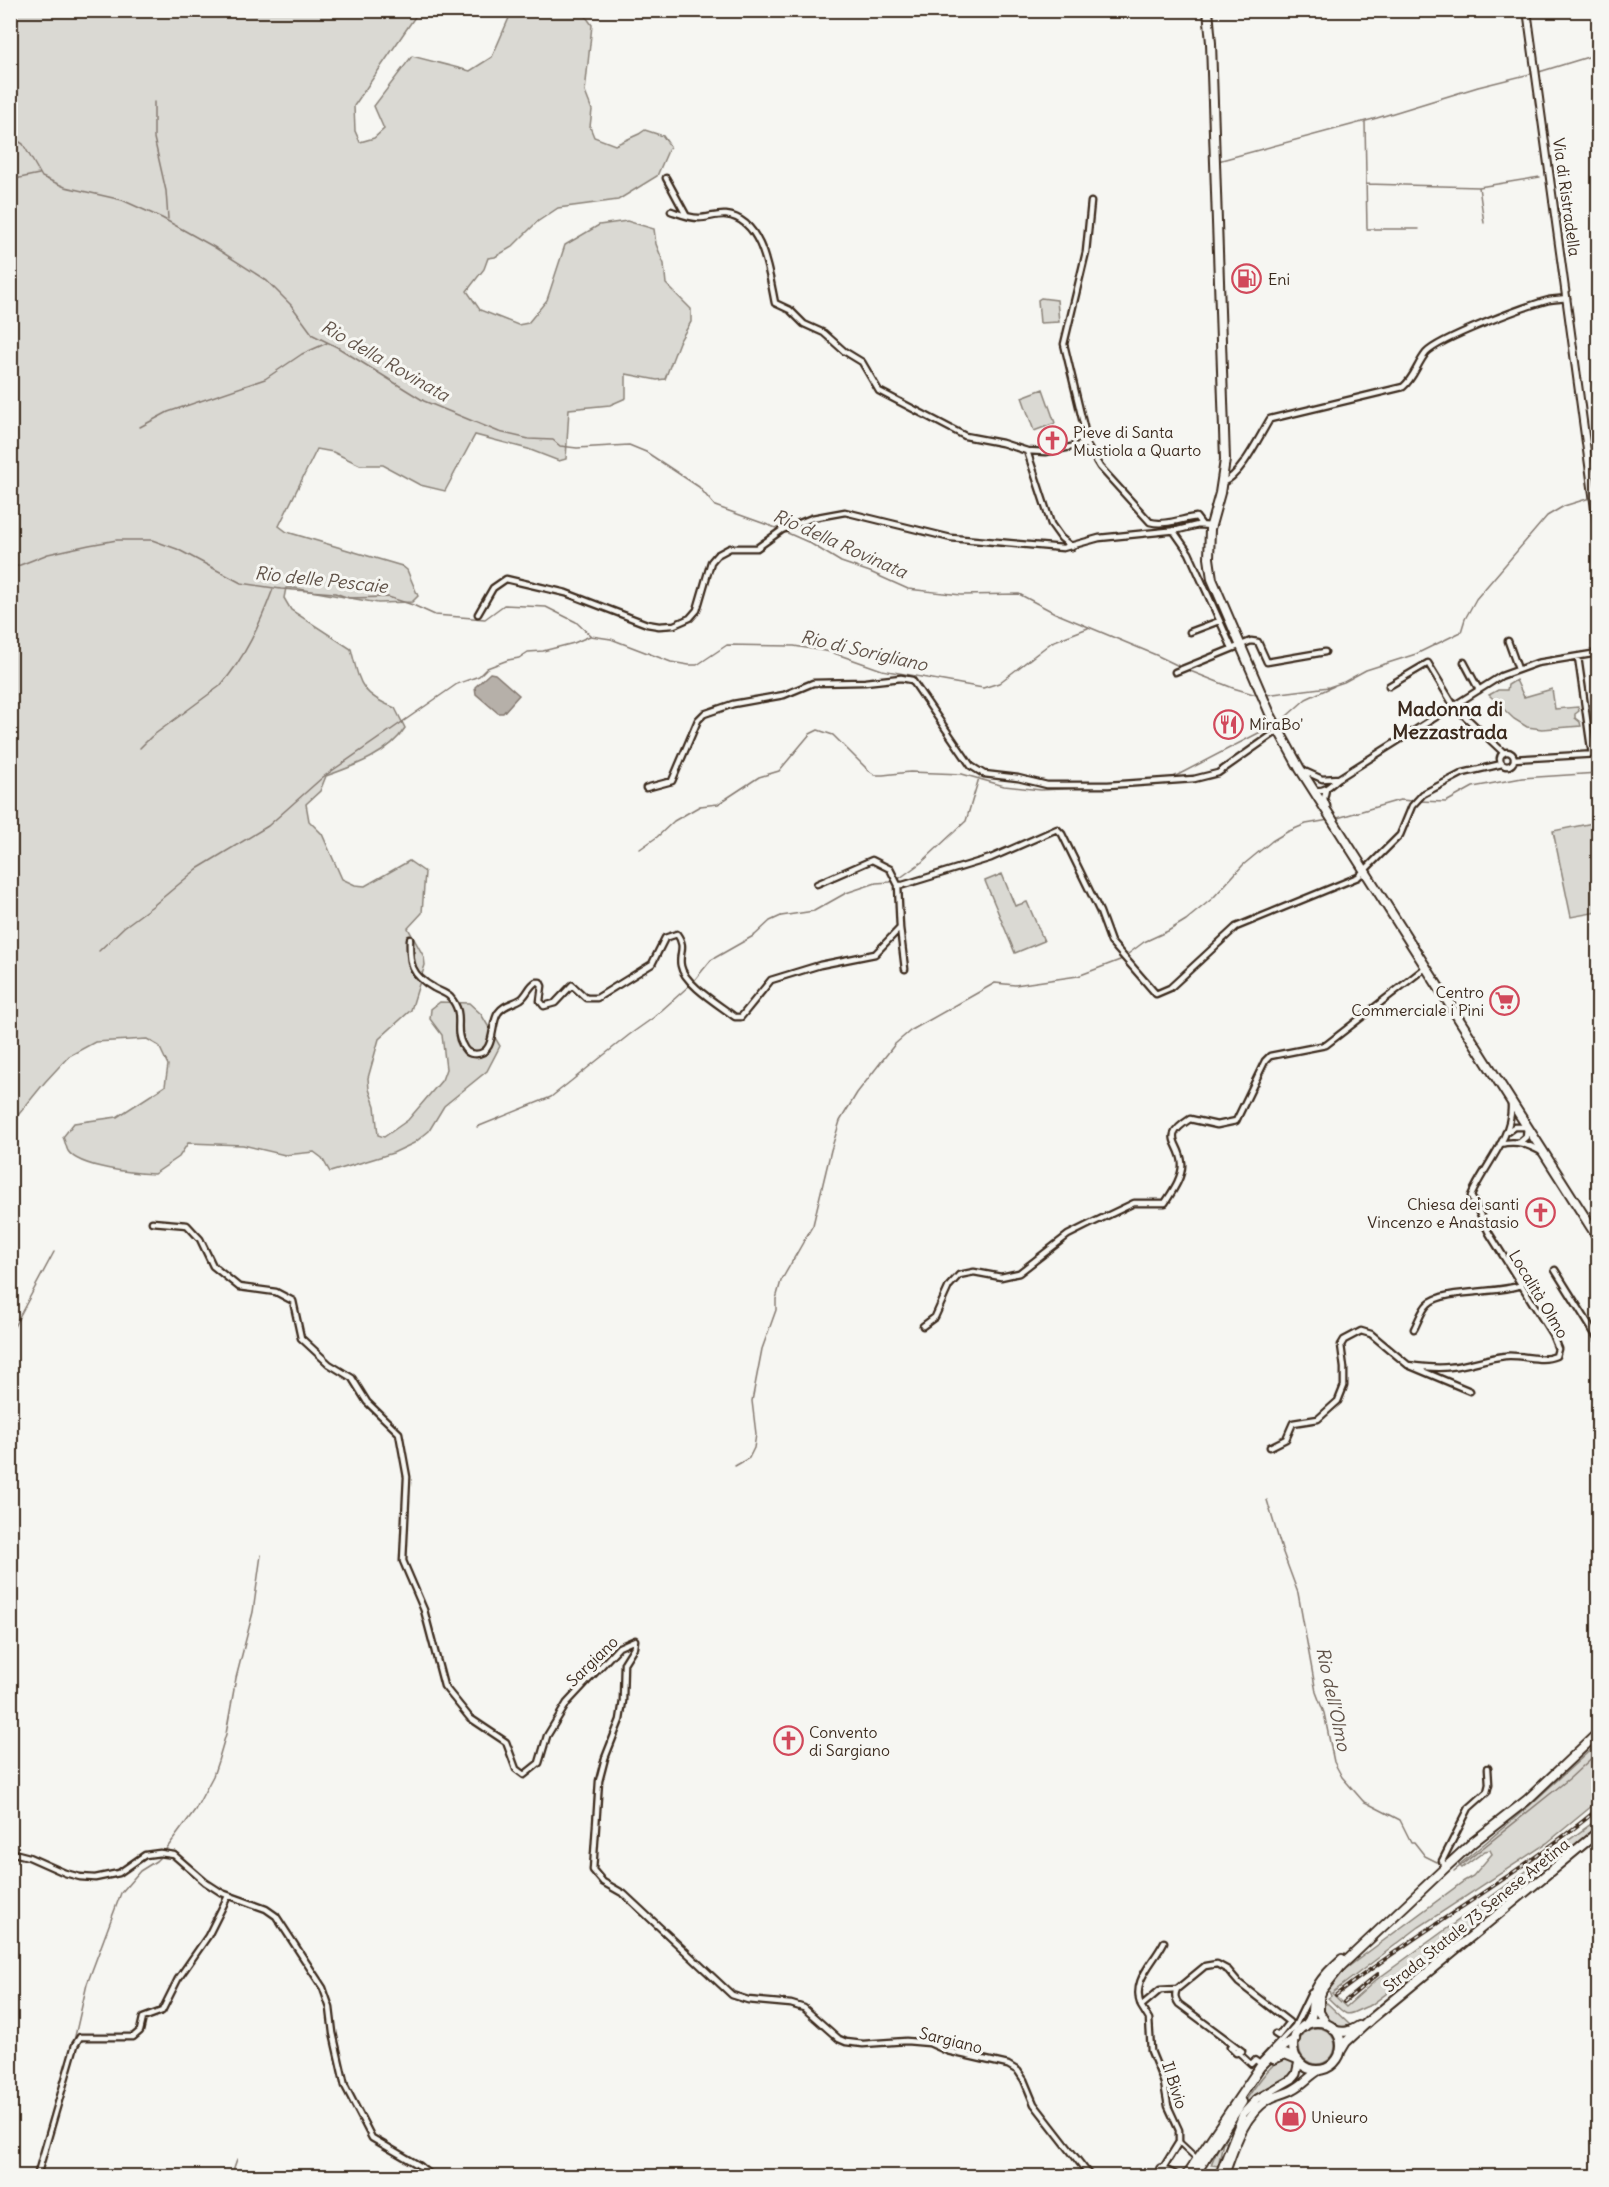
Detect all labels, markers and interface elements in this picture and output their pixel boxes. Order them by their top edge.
street label: Via di Ristradella [1549,136,1585,258]
fuel station icon: Eni [1231,263,1263,295]
place label: Eni [1268,269,1290,289]
water label: Rio della Rovinata [317,315,455,407]
place label: Pieve di Santa Mustiola a Quarto [1073,422,1201,460]
church icon: Pieve di Santa Mustiola a Quarto [1036,425,1068,457]
water label: Rio della Rovinata [770,504,912,584]
water label: Rio delle Pescaie [254,561,390,598]
water label: Rio di Sorigliano [799,625,930,676]
district label: Madonna di Mezzastrada [1392,696,1508,744]
restaurant icon: MiraBo' [1212,708,1244,740]
place label: MiraBo' [1249,714,1303,734]
place label: Centro Commerciale i Pini [1351,982,1484,1020]
supermarket icon: Centro Commerciale i Pini [1489,985,1521,1017]
place label: Chiesa dei santi Vincenzo e Anastasio [1367,1194,1519,1232]
church icon: Chiesa dei santi Vincenzo e Anastasio [1524,1197,1556,1229]
street label: Località Olmo [1505,1246,1573,1342]
street label: Sargiano [562,1631,622,1691]
water label: Rio dell'Olmo [1311,1645,1356,1754]
place label: Convento di Sargiano [809,1722,890,1760]
church icon: Convento di Sargiano [772,1725,804,1757]
street label: Strada Statale 73 Senese Aretina [1379,1834,1573,1996]
street label: Sargiano [917,2023,985,2057]
street label: Il Bivio [1158,2059,1192,2111]
shop icon: Unieuro [1274,2101,1306,2133]
place label: Unieuro [1311,2107,1368,2127]

